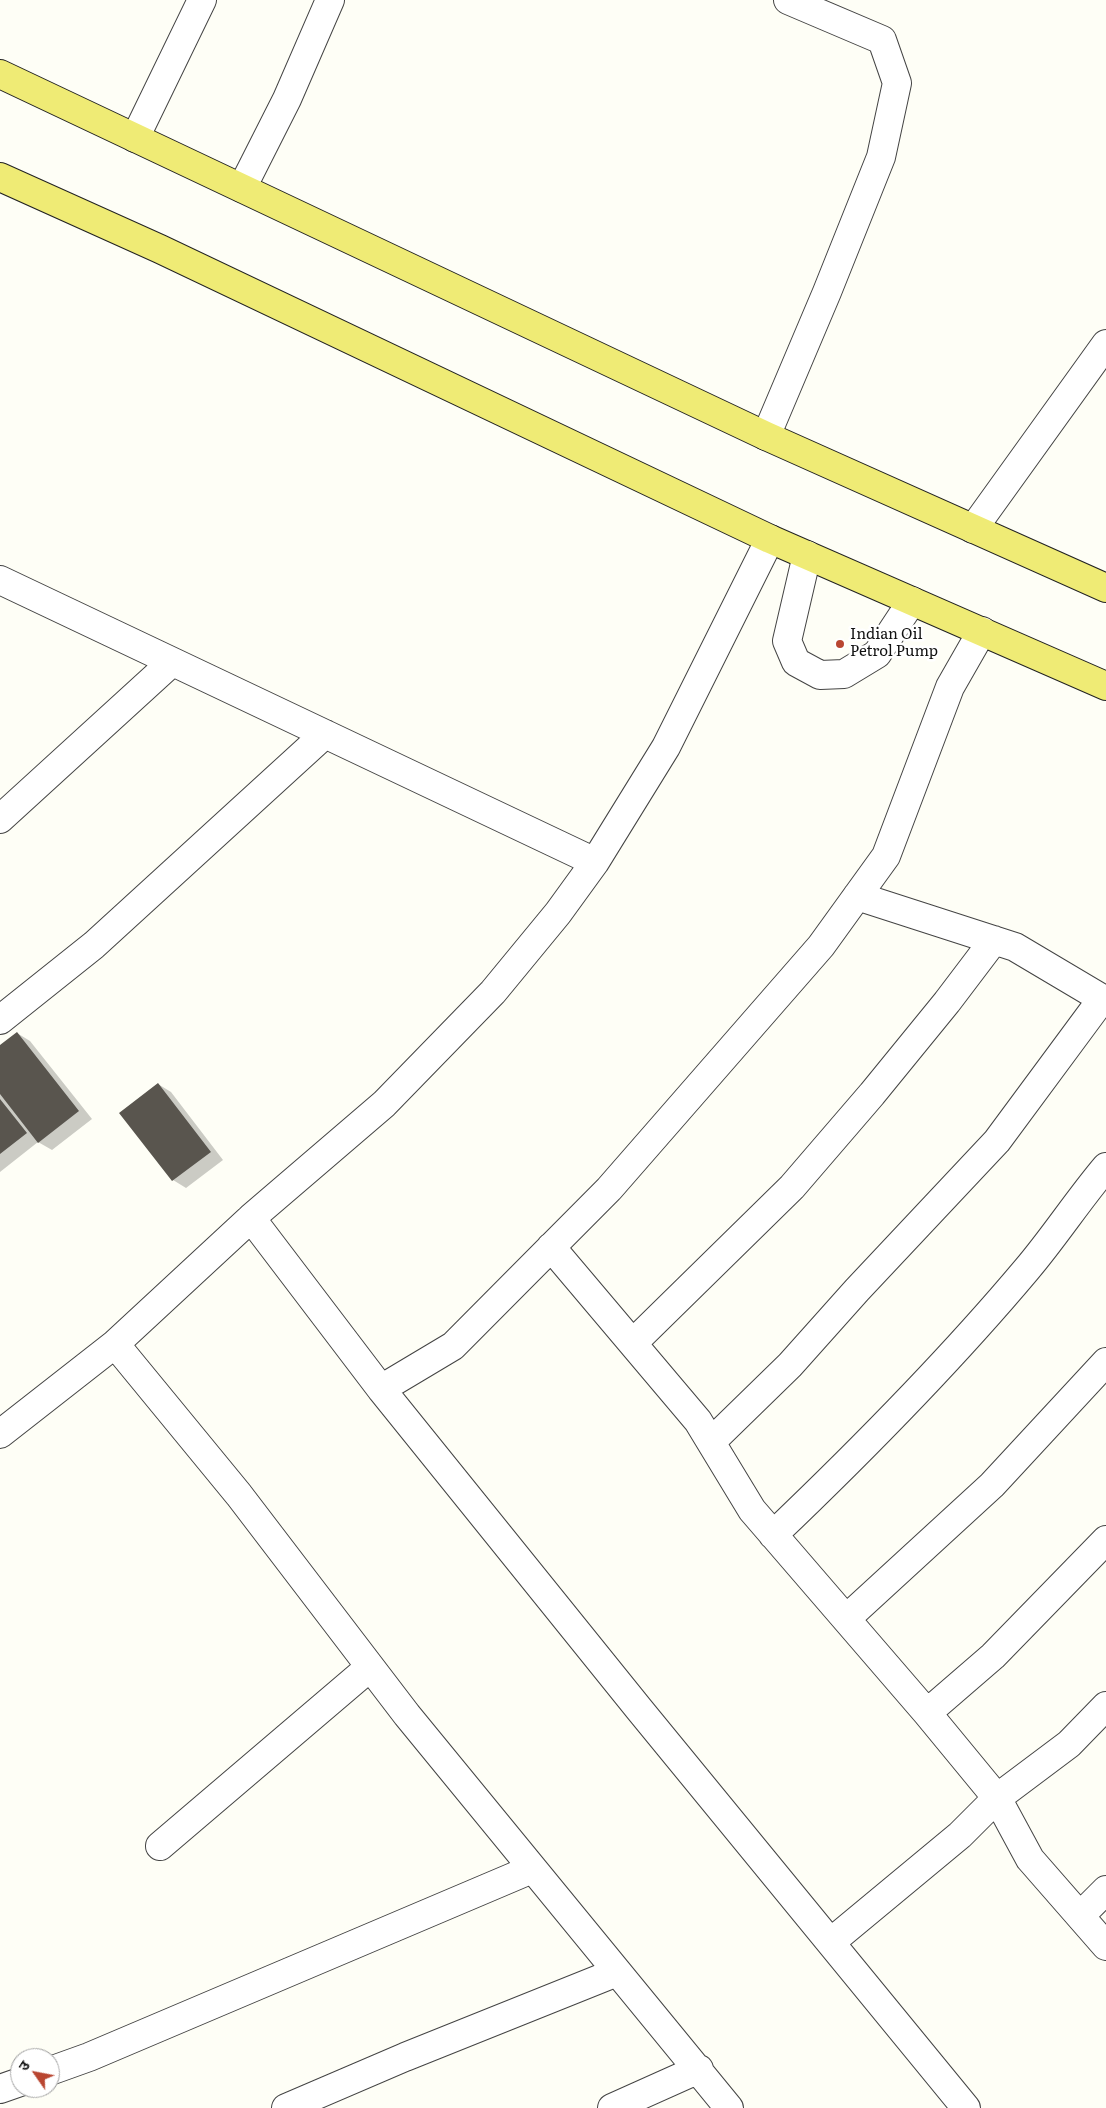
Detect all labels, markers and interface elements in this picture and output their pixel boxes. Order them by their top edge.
place label: Indian Oil Petrol Pump [850,626,938,661]
marker: Indian Oil Petrol Pump [834,638,846,650]
north arrow [10,2048,60,2098]
text: उ [13,2056,34,2074]

